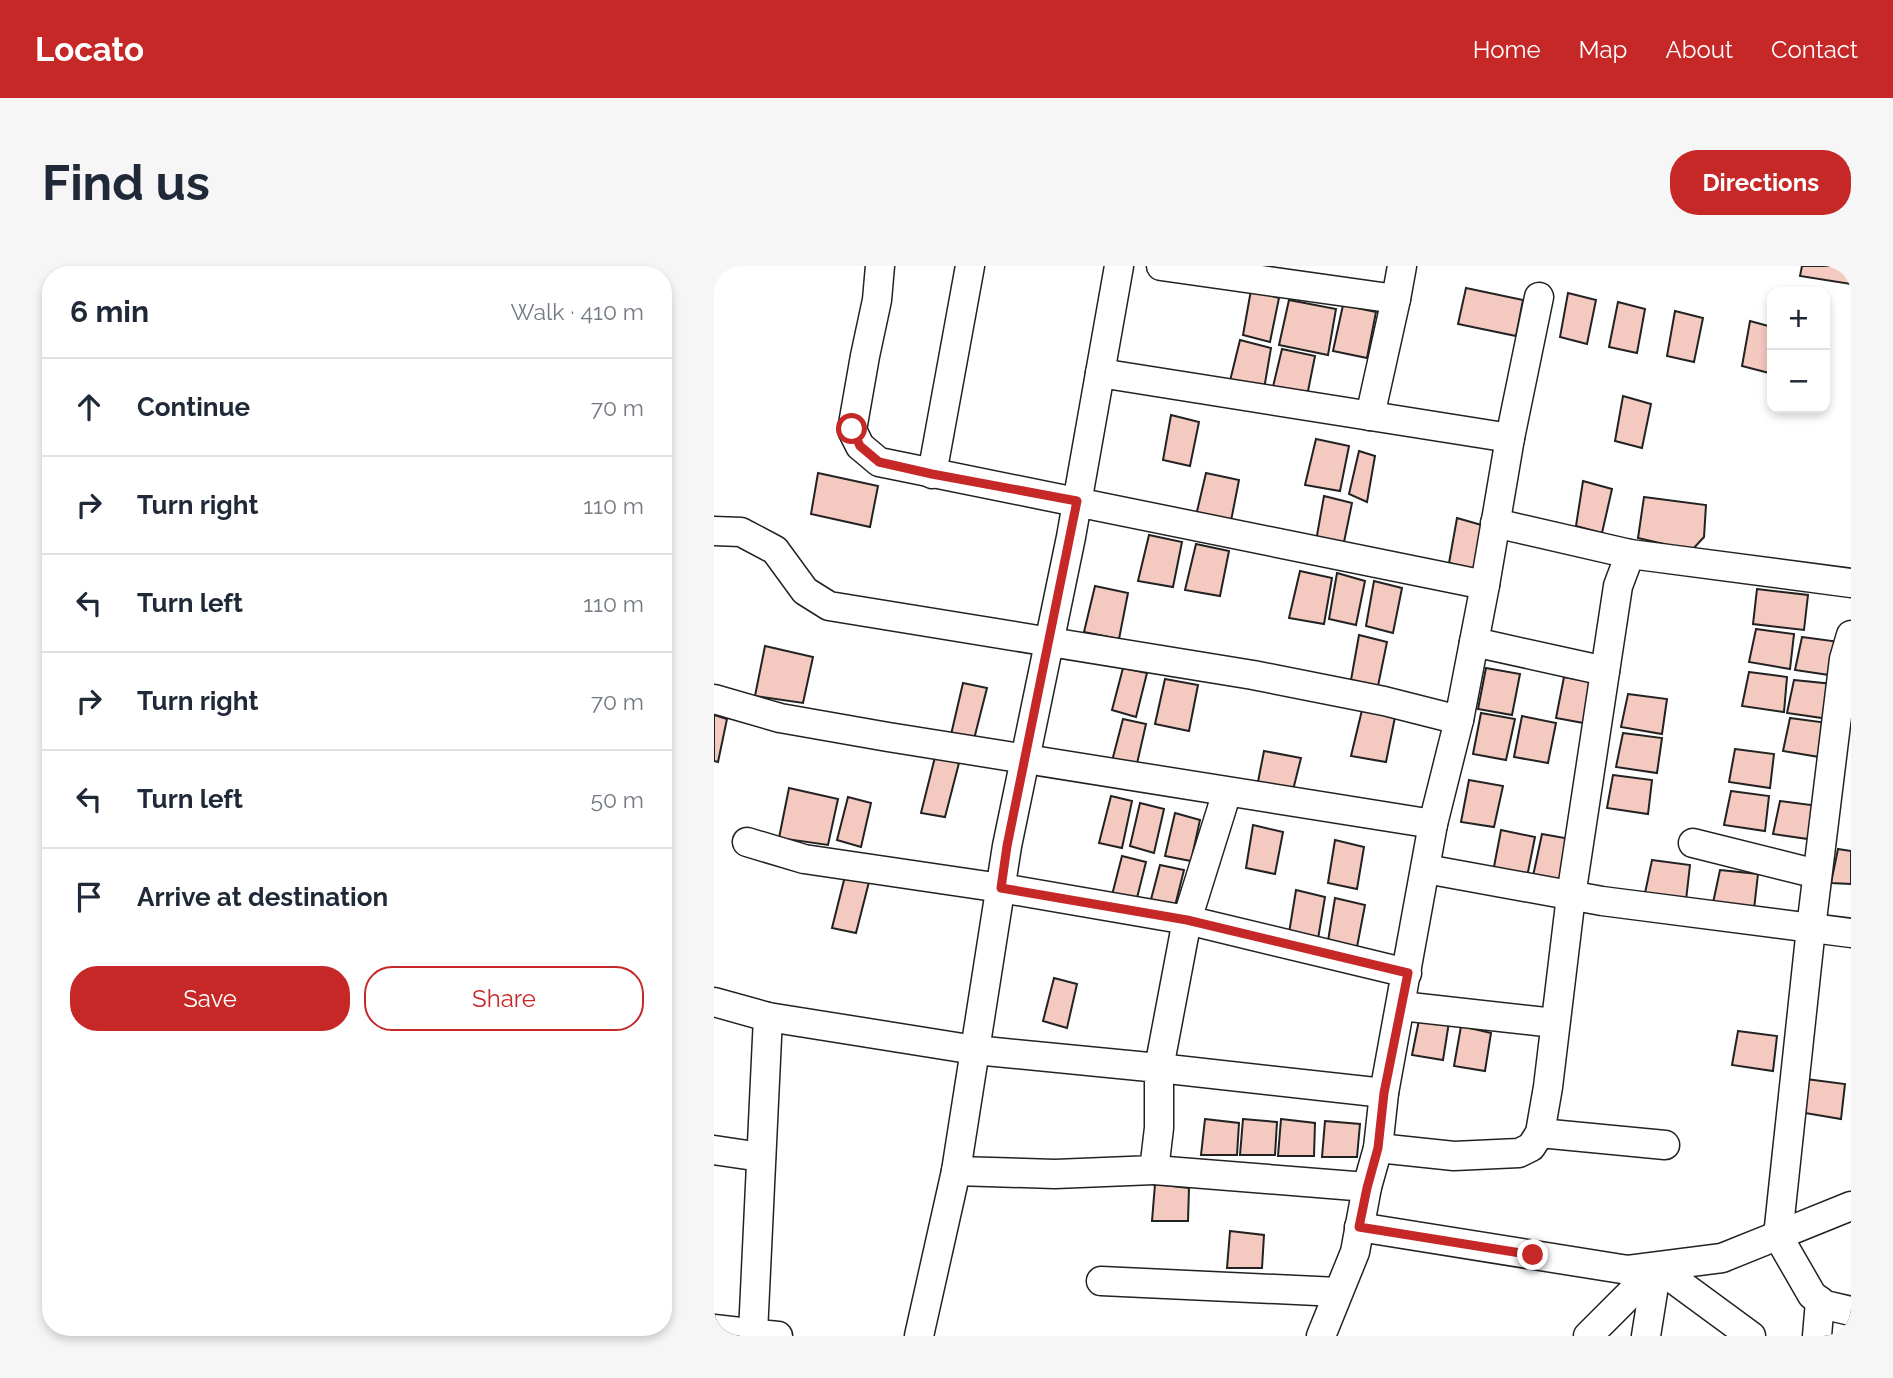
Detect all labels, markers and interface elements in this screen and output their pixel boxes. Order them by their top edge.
text: Locato [35,30,144,69]
text: Home [1473,35,1541,64]
text: Map [1579,35,1627,64]
text: About [1665,35,1733,64]
text: Contact [1771,35,1858,64]
button: Directions [1670,150,1851,215]
text: Find us [42,154,210,211]
map controls [1767,287,1830,413]
button: + [1767,287,1830,350]
text: 6 min [70,294,149,329]
text: Walk · 410 m [511,298,644,325]
button: − [1767,350,1830,413]
icon: ahead [70,388,108,426]
text: Continue [137,392,250,422]
text: 70 m [591,394,644,421]
route start [836,413,867,444]
icon: right [70,486,108,524]
text: Turn right [137,490,258,520]
text: 110 m [583,492,644,519]
icon: left [70,584,108,622]
text: Turn left [137,588,243,618]
text: 110 m [583,590,644,617]
icon: right [70,682,108,720]
text: Turn right [137,686,258,716]
text: 70 m [591,688,644,715]
icon: left [70,780,108,818]
text: Turn left [137,784,243,814]
text: 50 m [590,786,644,813]
icon: arrive [70,878,108,916]
text: Arrive at destination [137,882,388,912]
button: Save [70,966,350,1031]
button: Share [364,966,644,1031]
route end [1517,1239,1548,1270]

